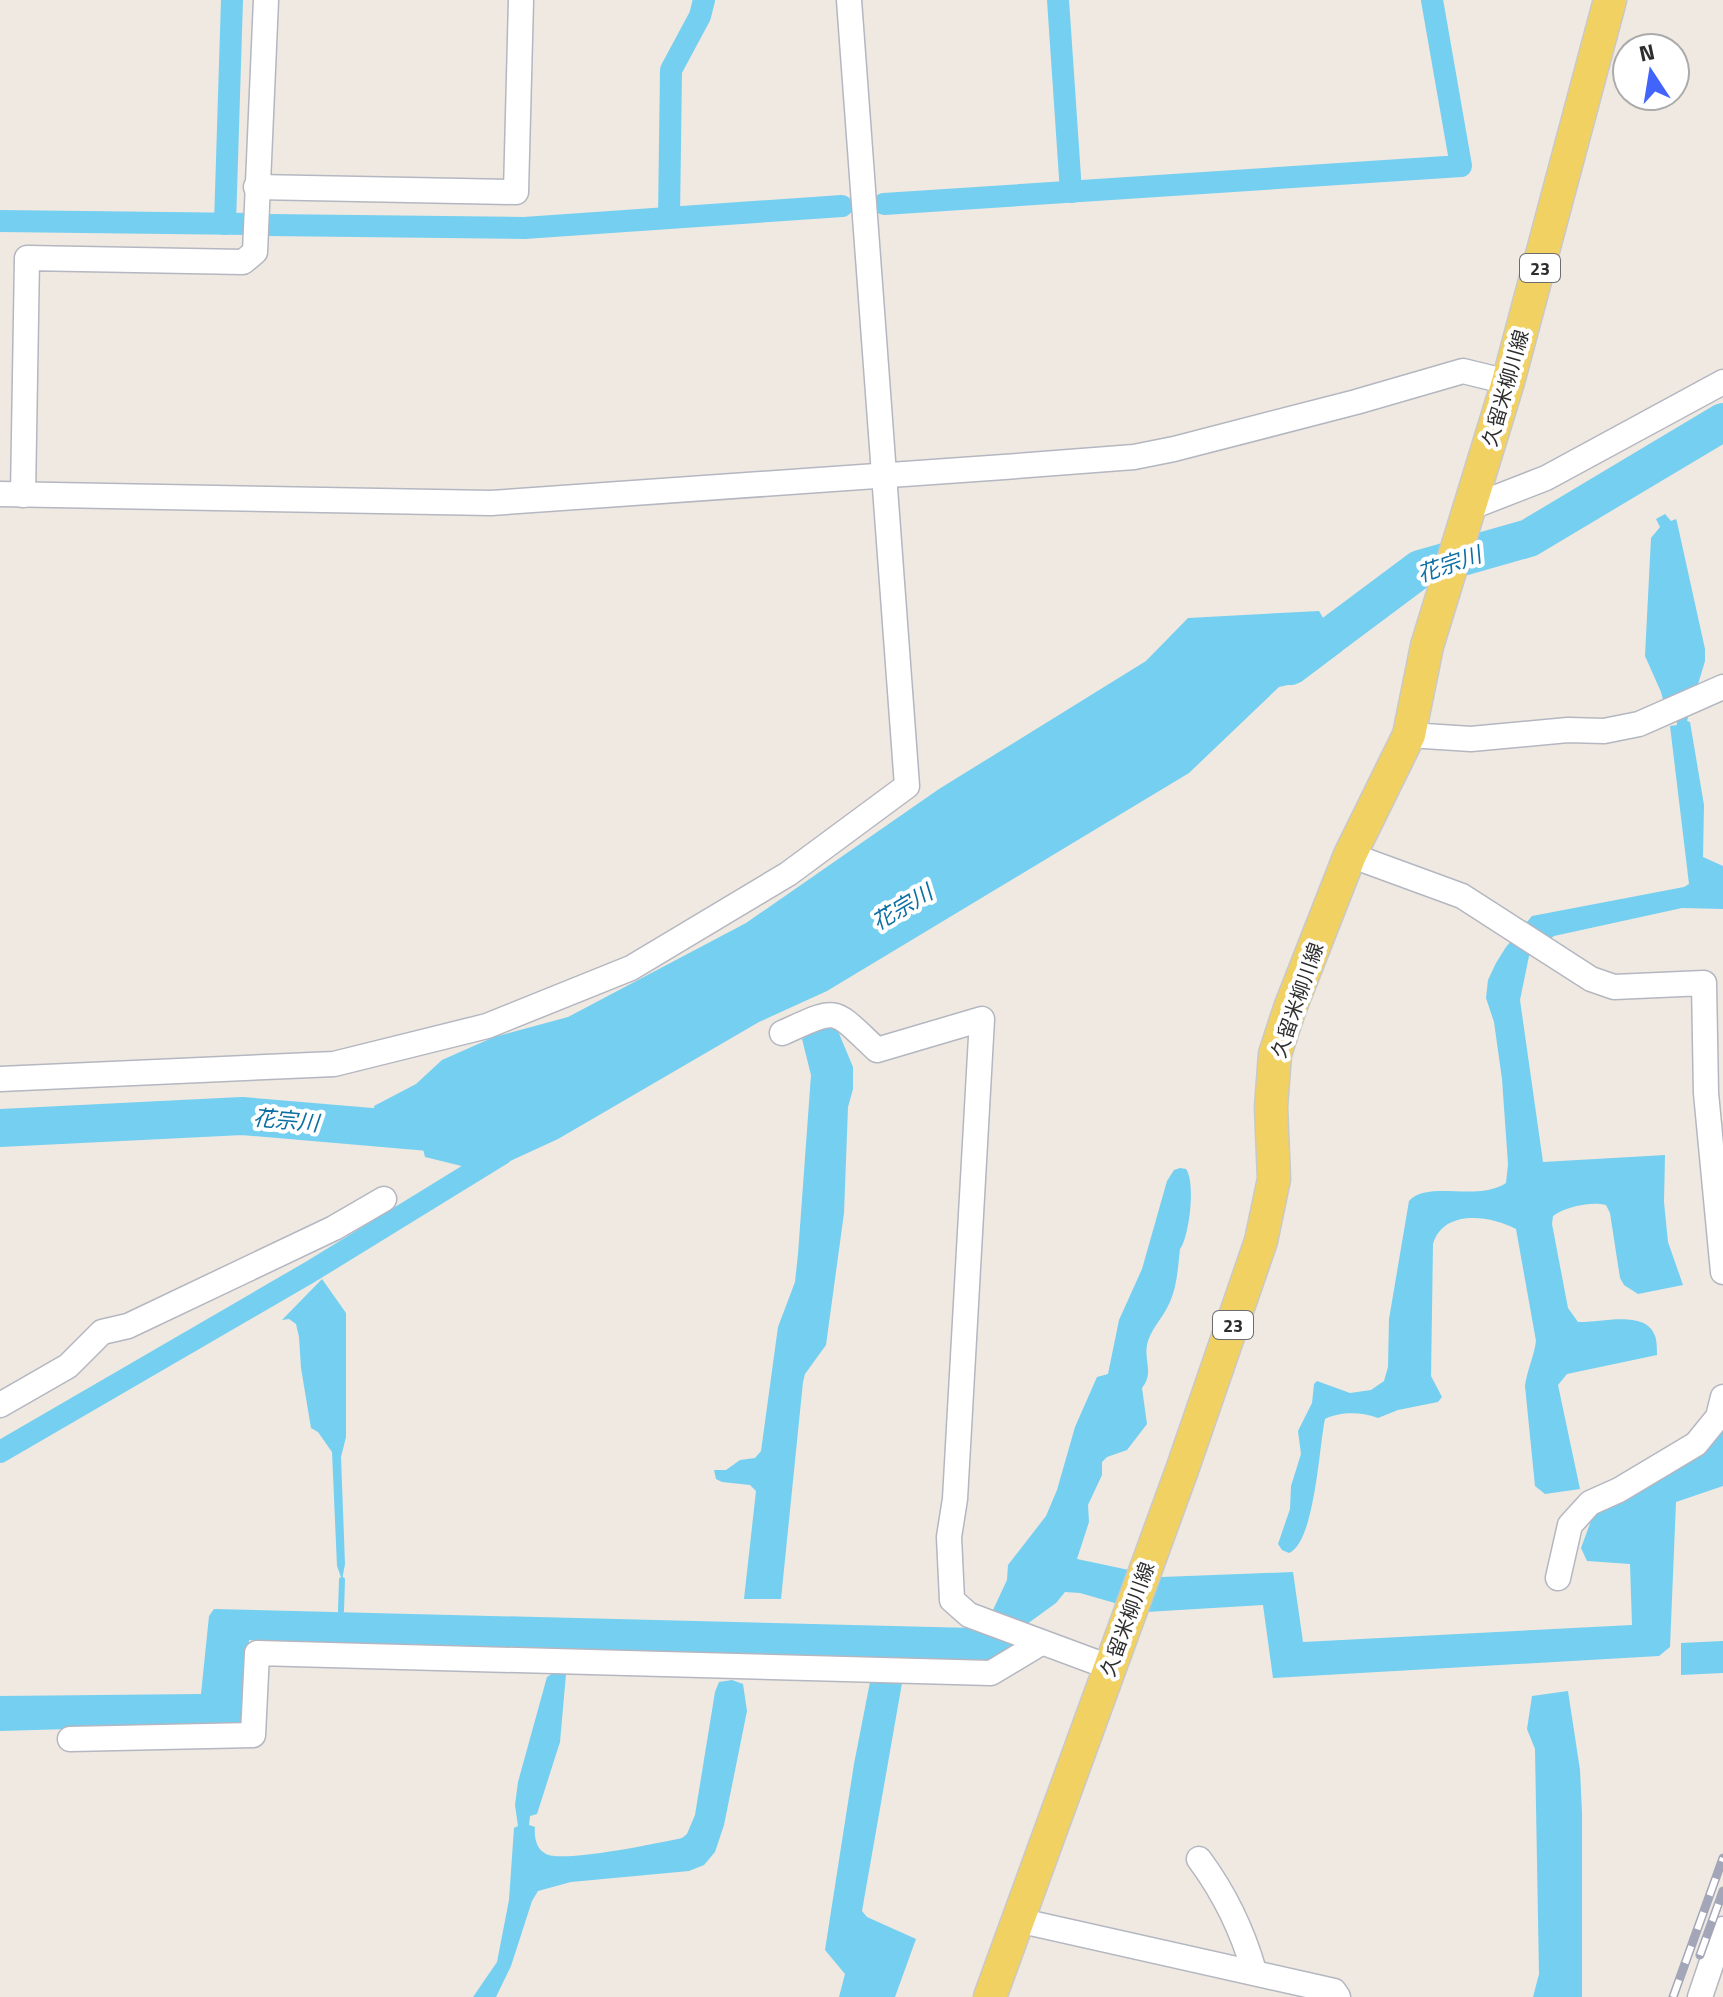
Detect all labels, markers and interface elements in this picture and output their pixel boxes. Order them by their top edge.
north arrow [1611,32,1691,112]
text: N [1636,34,1658,71]
road number: 23 [1520,254,1560,282]
street label: 久留米柳川線 [1474,326,1536,450]
water label: 花宗川 [1412,537,1488,591]
water label: 花宗川 [865,874,941,939]
street label: 久留米柳川線 [1263,938,1331,1062]
water label: 花宗川 [252,1100,322,1140]
road number: 23 [1213,1311,1253,1339]
street label: 久留米柳川線 [1092,1557,1162,1681]

